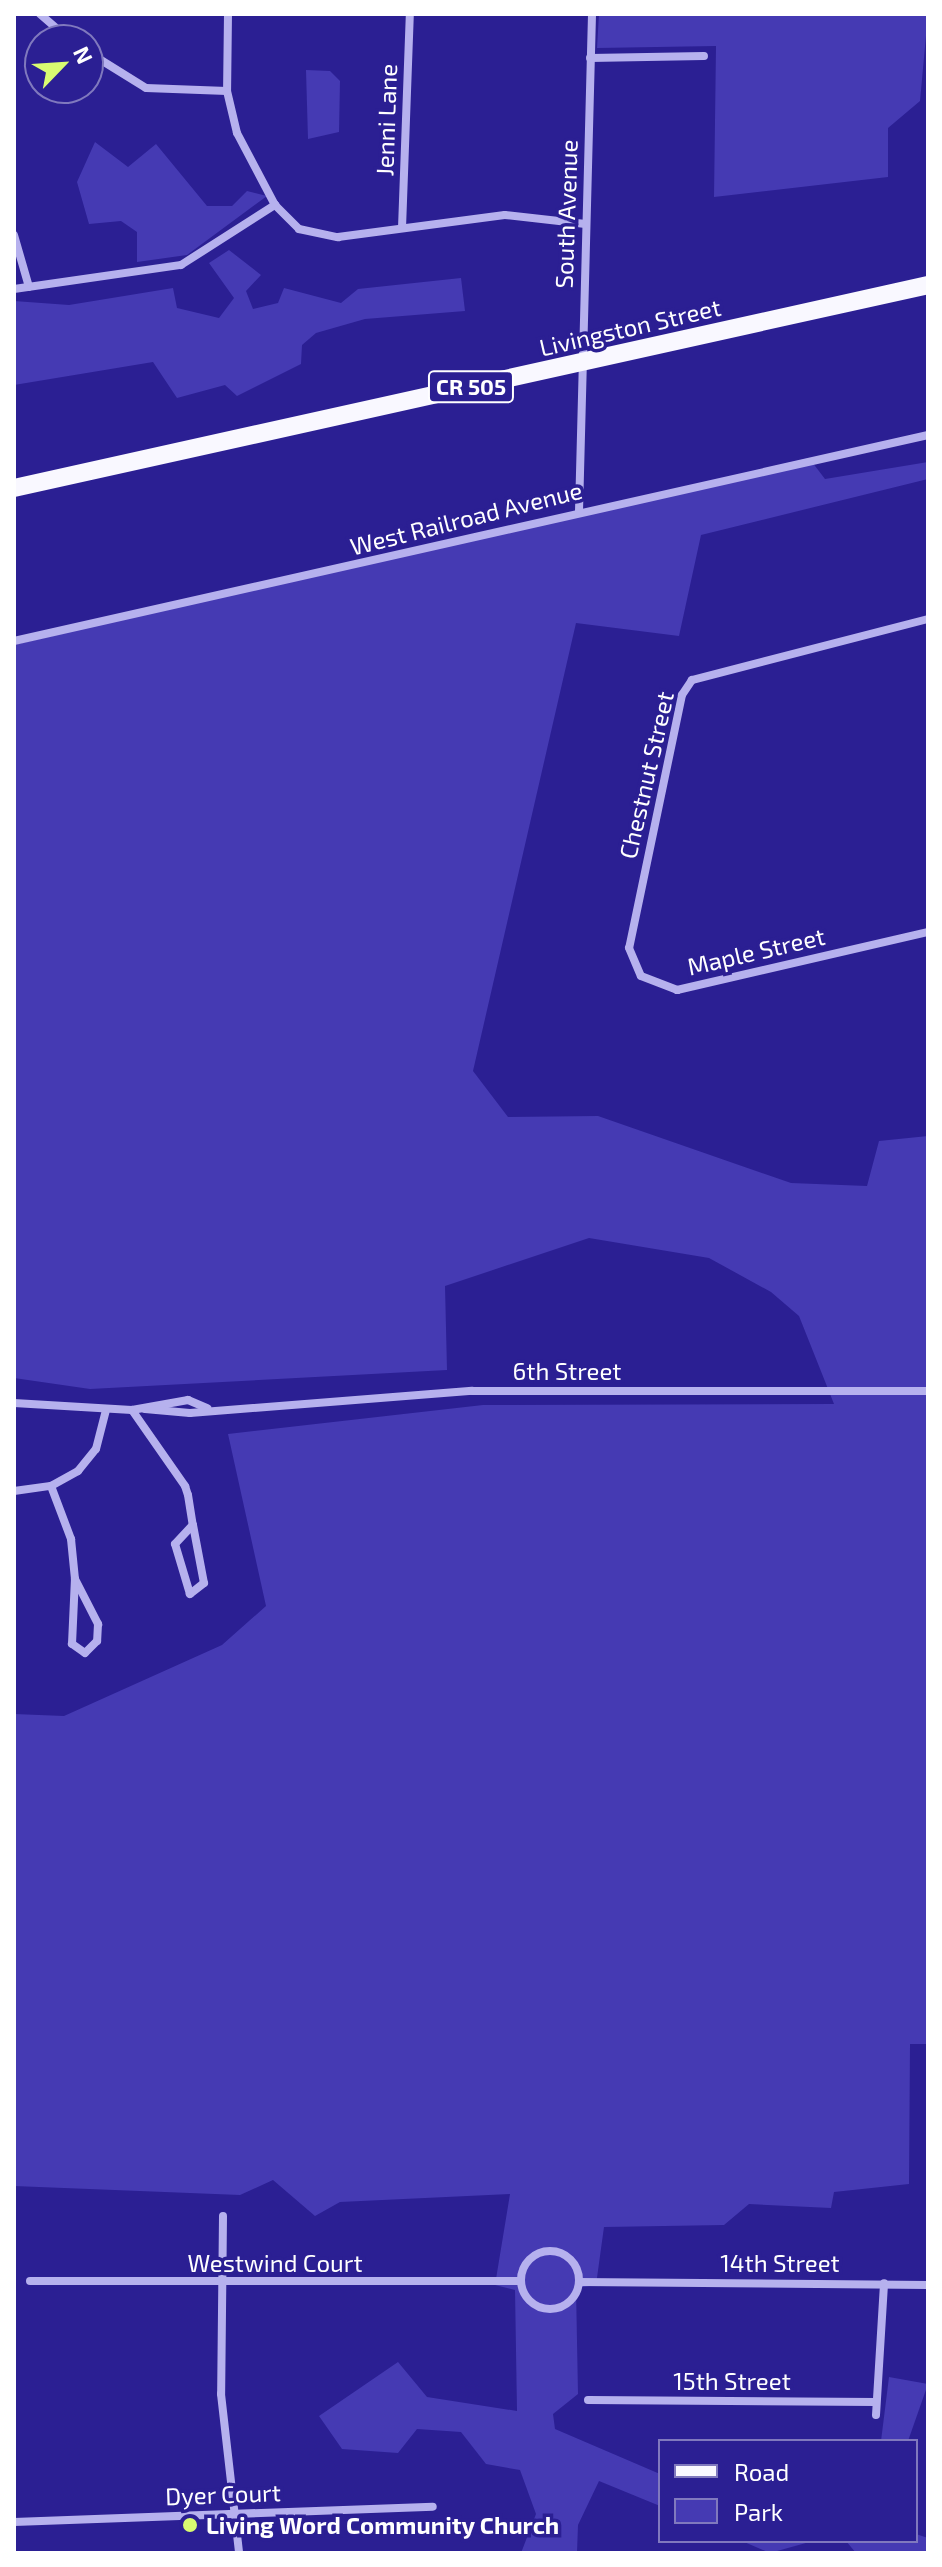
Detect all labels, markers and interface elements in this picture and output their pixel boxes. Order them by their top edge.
north arrow [24,24,104,104]
text: N [69,42,99,67]
street label: Jenni Lane [370,63,402,177]
street label: South Avenue [549,139,583,289]
street label: Livingston Street [537,292,723,362]
road number: CR 505 [427,369,515,405]
street label: West Railroad Avenue [347,475,585,561]
street label: Chestnut Street [613,689,679,861]
street label: Maple Street [684,921,828,981]
street label: 6th Street [513,1357,621,1385]
street label: Westwind Court [187,2249,363,2277]
street label: 14th Street [720,2249,840,2277]
street label: 15th Street [673,2367,791,2395]
legend [658,2439,918,2543]
text: Road [734,2457,789,2486]
street label: Dyer Court [164,2478,282,2510]
text: Park [734,2497,783,2526]
place label: Living Word Community Church [206,2511,560,2539]
marker: Living Word Community Church [181,2516,199,2534]

